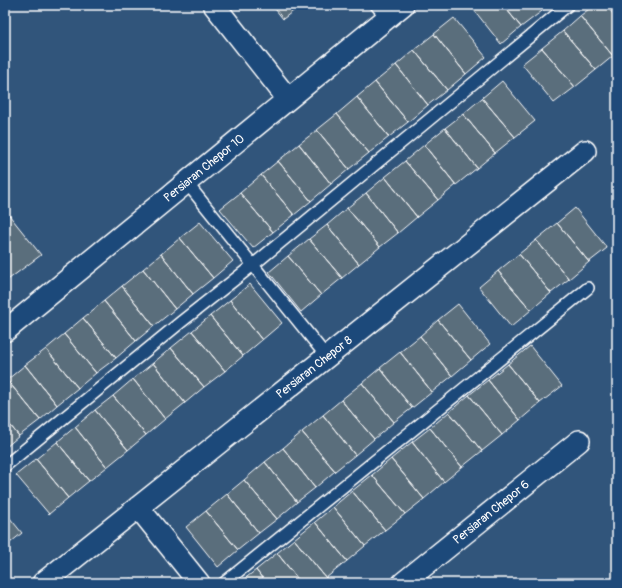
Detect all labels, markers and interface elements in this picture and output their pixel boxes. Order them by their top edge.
street label: Persiaran Chepor 10 [161,131,248,206]
street label: Persiaran Chepor 8 [273,333,355,402]
street label: Persiaran Chepor 6 [450,477,532,548]

